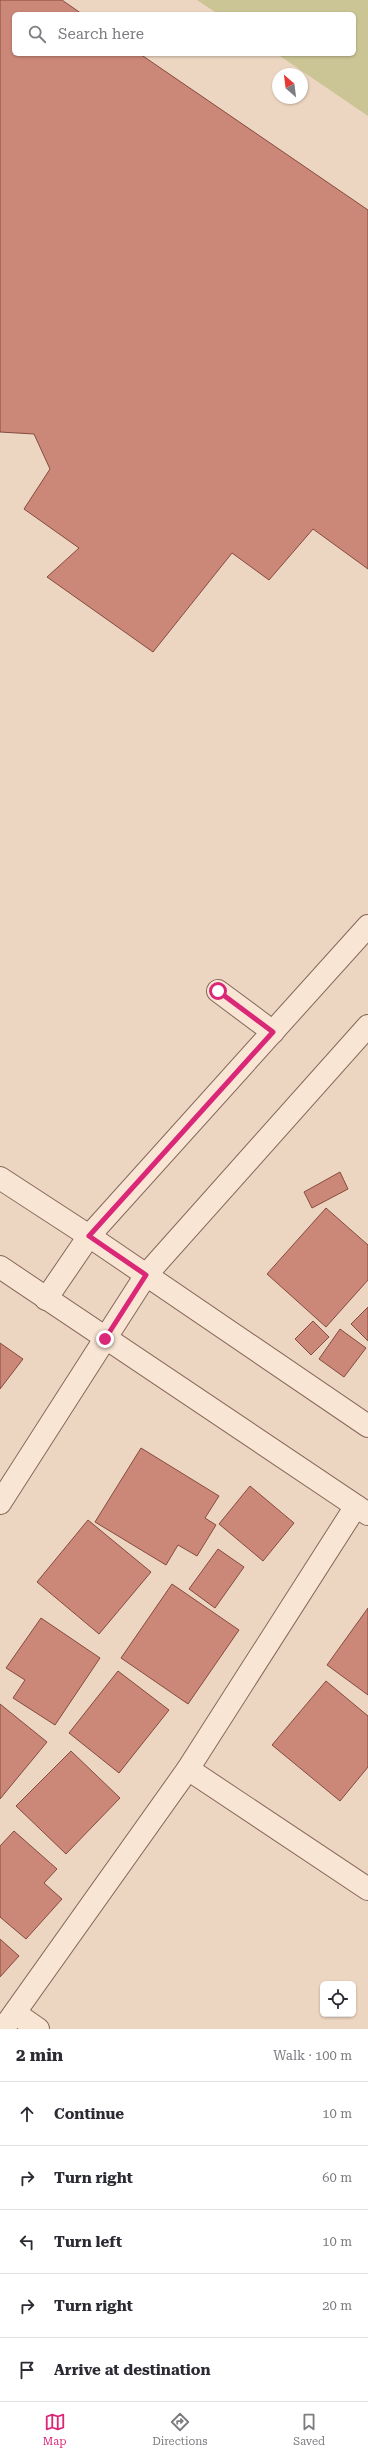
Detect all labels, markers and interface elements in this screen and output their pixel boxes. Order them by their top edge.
search box [12,12,356,56]
icon: search [26,23,48,45]
text: Search here [58,25,144,43]
north arrow [272,68,308,104]
route start [209,982,227,1000]
route end [96,1330,114,1348]
map controls [320,1981,356,2017]
button: locate [320,1981,356,2017]
text: 2 min [16,2045,63,2065]
text: Walk · 100 m [273,2048,352,2063]
icon: ahead [16,2103,38,2125]
text: Continue [54,2105,124,2123]
text: 10 m [322,2106,352,2121]
icon: right [16,2167,38,2189]
text: Turn right [54,2169,133,2187]
text: 60 m [322,2170,352,2185]
icon: left [16,2231,38,2253]
text: Turn left [54,2233,122,2251]
text: 10 m [322,2234,352,2249]
icon: right [16,2295,38,2317]
text: Turn right [54,2297,133,2315]
text: 20 m [322,2298,352,2313]
icon: arrive [16,2359,38,2381]
text: Arrive at destination [54,2361,210,2379]
tab: Map [43,2411,66,2448]
tab: Directions [152,2411,207,2448]
tab: Saved [293,2411,325,2448]

